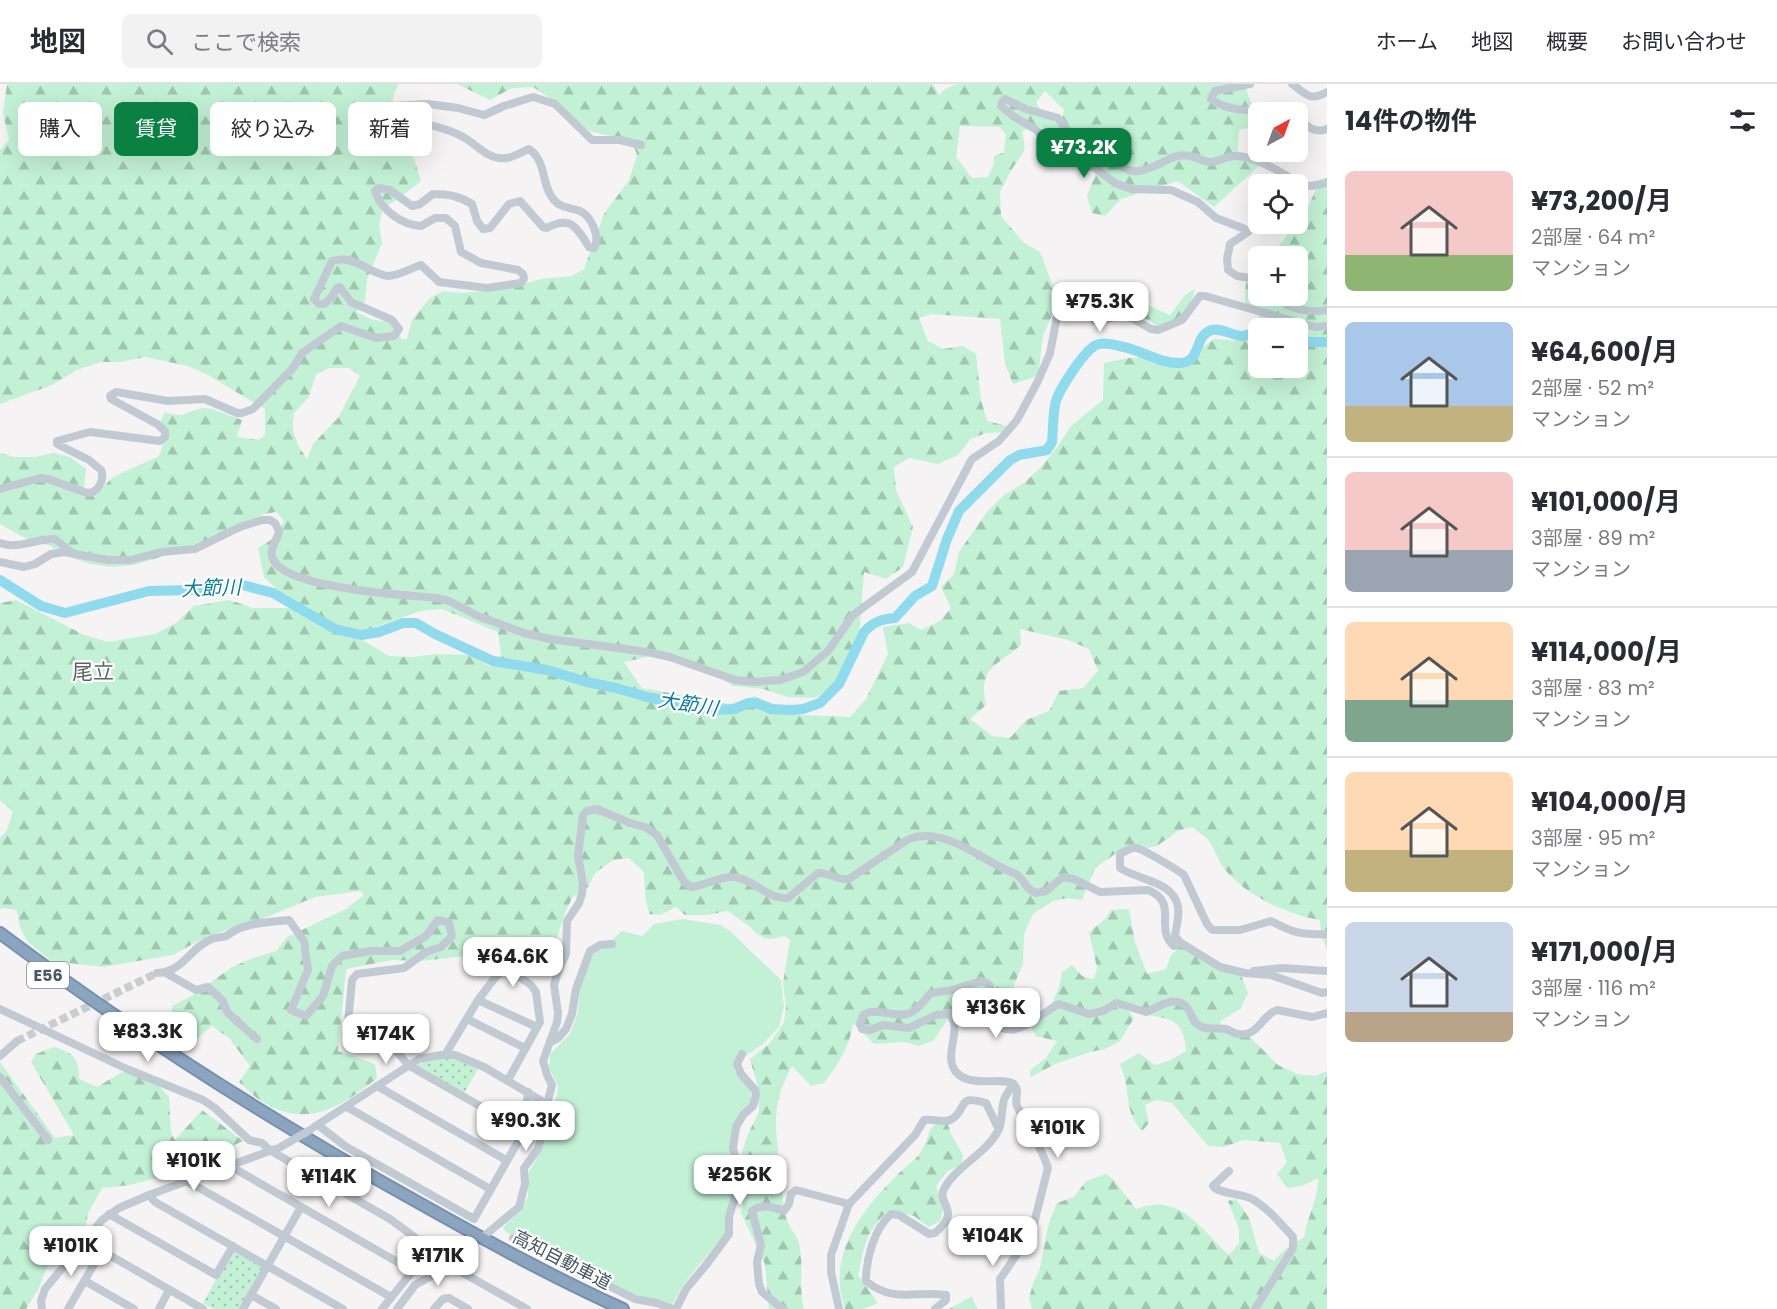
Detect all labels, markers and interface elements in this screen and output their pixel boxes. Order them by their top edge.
search box [122,14,542,68]
text: 地図 [30,22,86,61]
icon: search [143,25,176,58]
text: ここで検索 [191,27,301,58]
text: ホーム [1376,27,1438,56]
text: 地図 [1471,27,1513,56]
text: 概要 [1546,27,1588,56]
text: お問い合わせ [1621,27,1747,56]
chip: 購入 [18,102,102,156]
chip: 賃貸 [114,102,198,156]
chip: 絞り込み [210,102,336,156]
chip: 新着 [348,102,432,156]
north arrow [1248,102,1308,162]
map controls [1248,102,1308,378]
text: 14件の物件 [1345,103,1476,139]
icon: filters [1726,104,1759,137]
pin: ¥73.2K [1035,128,1133,179]
text: ¥73.2K [1050,133,1118,161]
button: locate [1248,174,1308,234]
text: ¥73,200/月 [1531,183,1672,219]
icon: home [1393,195,1465,267]
text: 2部屋 · 64 m² [1531,223,1655,251]
button: + [1248,246,1308,306]
text: マンション [1531,254,1631,282]
pin: ¥75.3K [1051,282,1149,333]
text: ¥75.3K [1066,287,1134,315]
button: − [1248,318,1308,378]
text: ¥64,600/月 [1531,334,1678,370]
icon: home [1393,346,1465,418]
text: 2部屋 · 52 m² [1531,374,1654,402]
text: マンション [1531,405,1631,433]
text: ¥101,000/月 [1531,484,1681,520]
icon: home [1393,496,1465,568]
text: 3部屋 · 89 m² [1531,524,1655,552]
text: マンション [1531,555,1631,583]
water label: 大節川 [181,573,243,603]
text: ¥114,000/月 [1531,634,1682,670]
icon: home [1393,646,1465,718]
district label: 尾立 [72,657,114,686]
text: 3部屋 · 83 m² [1531,674,1655,702]
water label: 大節川 [656,685,722,723]
text: マンション [1531,705,1631,733]
text: ¥104,000/月 [1531,784,1689,820]
icon: home [1393,796,1465,868]
text: 3部屋 · 95 m² [1531,824,1655,852]
text: マンション [1531,855,1631,883]
text: ¥171,000/月 [1531,934,1678,970]
pin: ¥64.6K [464,937,562,988]
text: ¥64.6K [477,942,549,970]
icon: home [1393,946,1465,1018]
road number: E56 [27,962,69,988]
text: 3部屋 · 116 m² [1531,974,1656,1002]
pin: ¥136K [954,988,1038,1039]
text: ¥136K [966,993,1026,1021]
text: マンション [1531,1005,1631,1033]
pin: ¥83.3K [99,1012,197,1063]
pin: ¥174K [344,1014,428,1065]
text: ¥83.3K [113,1017,183,1045]
text: ¥174K [356,1019,416,1047]
pin: ¥90.3K [477,1101,575,1152]
text: ¥90.3K [491,1106,561,1134]
pin: ¥101K [1016,1108,1100,1159]
text: ¥101K [1030,1113,1086,1141]
pin: ¥101K [152,1141,236,1192]
text: ¥101K [166,1146,222,1174]
pin: ¥256K [698,1155,782,1206]
pin: ¥114K [287,1157,371,1208]
text: ¥256K [708,1160,772,1188]
text: ¥114K [301,1162,357,1190]
pin: ¥104K [951,1216,1035,1267]
text: ¥104K [962,1221,1024,1249]
street label: 高知自動車道 [508,1224,616,1295]
pin: ¥101K [29,1226,113,1277]
text: ¥101K [43,1231,99,1259]
pin: ¥171K [396,1236,480,1287]
text: ¥171K [411,1241,465,1269]

